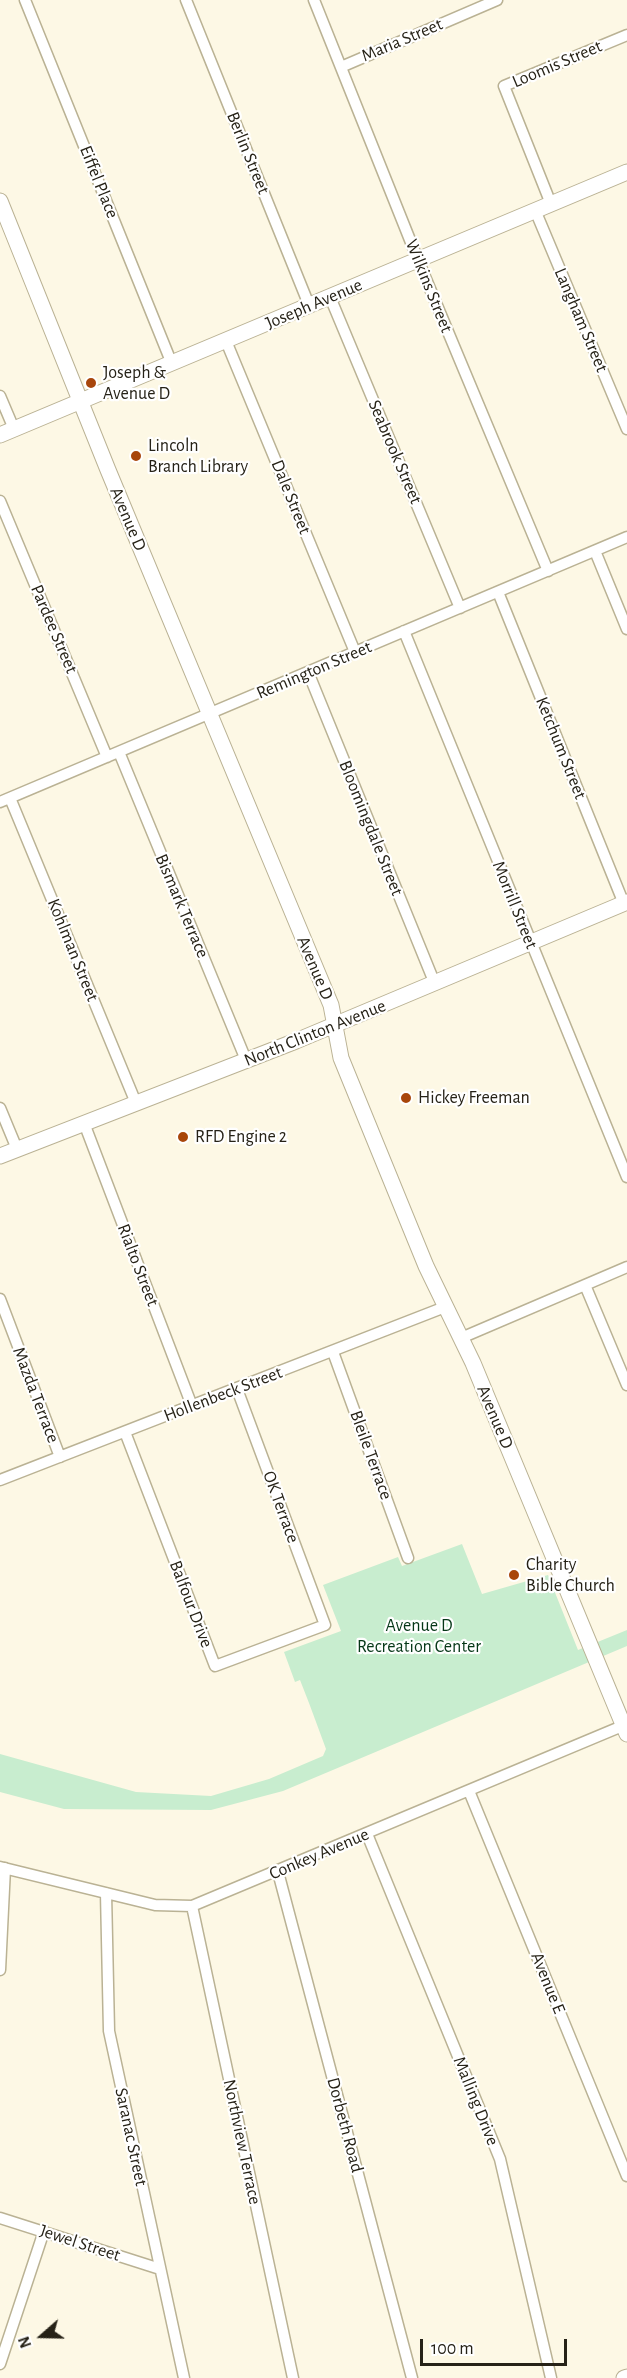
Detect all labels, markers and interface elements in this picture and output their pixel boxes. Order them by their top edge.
street label: Maria Street [358,13,446,67]
street label: Loomis Street [509,35,605,93]
street label: Berlin Street [222,109,274,197]
street label: Eiffel Place [75,142,123,222]
street label: Wilkins Street [400,236,458,336]
street label: Langham Street [549,265,613,375]
street label: Joseph Avenue [262,274,366,334]
place label: Joseph & Avenue D [103,362,170,404]
marker: Joseph & Avenue D [84,376,98,390]
street label: Seabrook Street [363,397,427,507]
place label: Lincoln Branch Library [148,435,248,478]
marker: Lincoln Branch Library [129,449,143,463]
street label: Dale Street [266,457,316,537]
street label: Avenue D [105,484,151,554]
street label: Pardee Street [26,581,82,677]
street label: Remington Street [253,636,375,704]
street label: Ketchum Street [531,694,591,802]
street label: Bloomingdale Street [334,757,408,899]
street label: Bismark Terrace [150,851,214,961]
street label: Morrill Street [488,858,542,952]
street label: Kohlman Street [43,895,103,1005]
street label: Avenue D [292,933,338,1003]
street label: North Clinton Avenue [241,995,389,1071]
place label: Hickey Freeman [418,1087,530,1109]
marker: Hickey Freeman [399,1091,413,1105]
place label: RFD Engine 2 [195,1126,287,1148]
marker: RFD Engine 2 [176,1130,190,1144]
street label: Rialto Street [112,1221,164,1309]
street label: Mazda Terrace [8,1344,64,1446]
street label: Hollenbeck Street [161,1361,285,1427]
street label: Avenue D [472,1382,518,1452]
street label: Bleile Terrace [345,1407,397,1503]
street label: OK Terrace [258,1468,304,1546]
place label: Charity Bible Church [526,1554,615,1596]
street label: Balfour Drive [165,1557,217,1651]
marker: Charity Bible Church [507,1568,521,1582]
park label: Avenue D Recreation Center [357,1615,481,1658]
street label: Conkey Avenue [266,1823,372,1885]
street label: Avenue E [526,1949,570,2017]
street label: Malling Drive [448,2053,504,2149]
street label: Dorbeth Road [322,2075,368,2175]
street label: Northview Terrace [218,2077,266,2207]
street label: Saranac Street [110,2086,152,2188]
street label: Jewel Street [37,2220,123,2266]
north arrow [12,2306,72,2366]
scale bar [423,2327,570,2365]
text: N [16,2334,35,2350]
text: 100 m [431,2340,474,2358]

